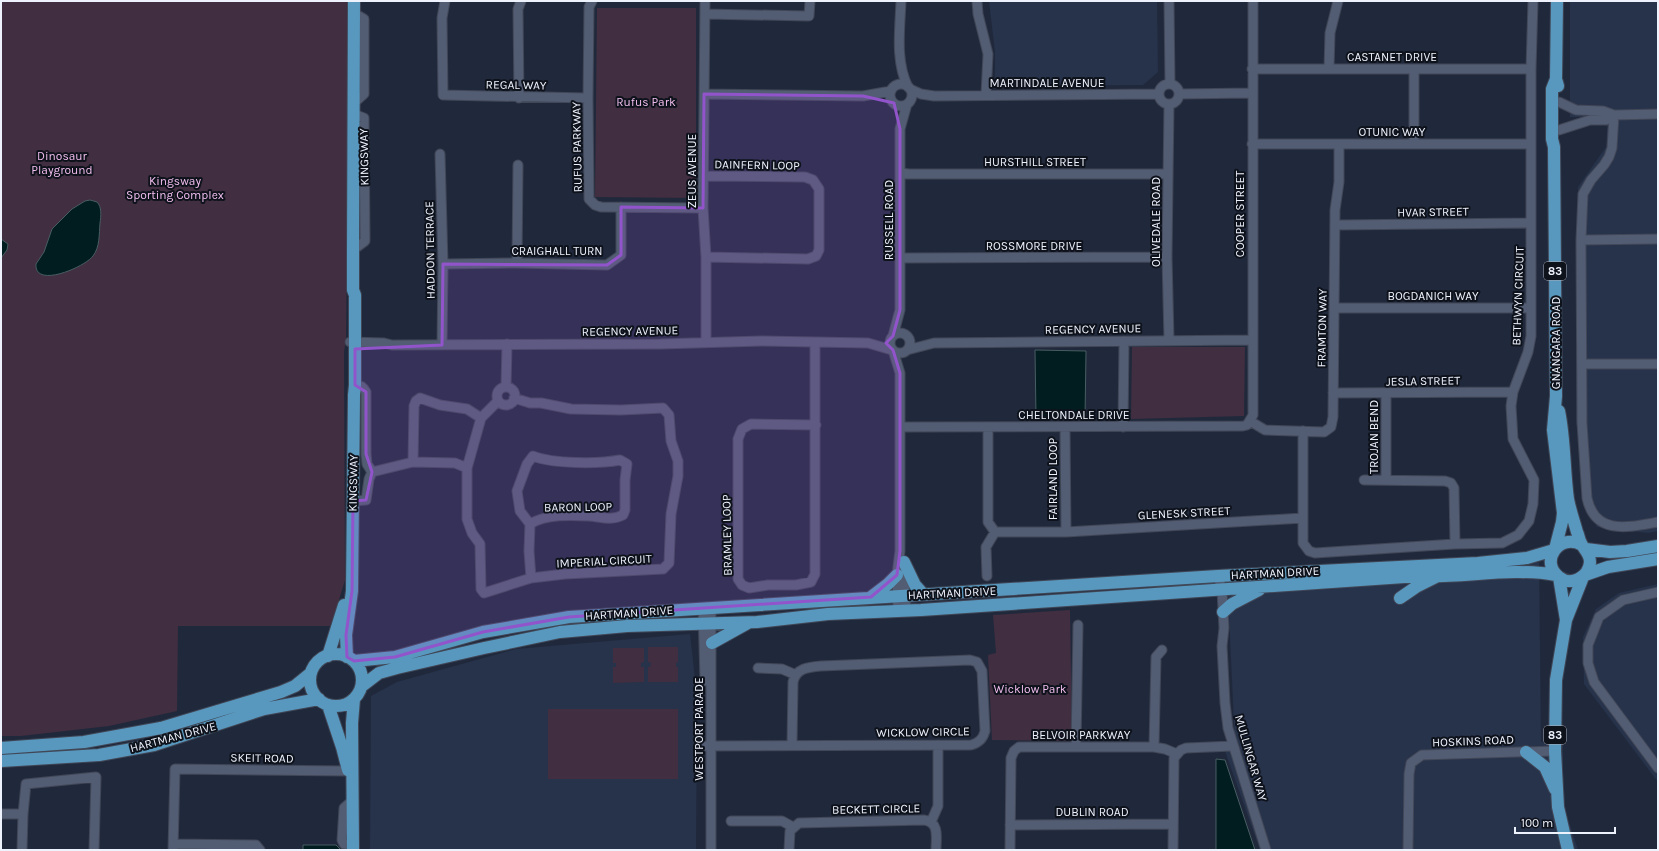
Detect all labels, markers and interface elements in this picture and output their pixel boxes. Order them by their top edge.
street label: CASTANET DRIVE [1347,50,1437,64]
street label: MARTINDALE AVENUE [990,76,1104,90]
street label: REGAL WAY [486,77,547,93]
park label: Rufus Park [616,95,676,109]
street label: RUFUS PARKWAY [569,101,585,192]
street label: OTUNIC WAY [1359,125,1426,139]
street label: KINGSWAY [356,128,371,186]
street label: ZEUS AVENUE [685,134,699,208]
park label: Dinosaur Playground [31,149,93,177]
street label: HURSTHILL STREET [984,155,1086,169]
street label: DAINFERN LOOP [714,157,800,173]
street label: COOPER STREET [1233,171,1247,257]
park label: Kingsway Sporting Complex [126,174,224,202]
street label: OLIVEDALE ROAD [1149,177,1163,267]
street label: RUSSELL ROAD [882,180,896,260]
street label: HADDON TERRACE [422,201,438,299]
street label: HVAR STREET [1397,204,1469,220]
street label: ROSSMORE DRIVE [986,239,1082,253]
street label: CRAIGHALL TURN [511,244,603,258]
street label: BETHWYN CIRCUIT [1509,246,1527,346]
road number: 83 [1544,262,1566,280]
street label: FRAMTON WAY [1314,288,1330,368]
street label: BOGDANICH WAY [1387,289,1479,303]
street label: GNANGARA ROAD [1549,297,1563,389]
street label: REGENCY AVENUE [1045,321,1141,337]
street label: REGENCY AVENUE [582,323,678,339]
street label: JESLA STREET [1386,373,1460,389]
street label: TROJAN BEND [1367,400,1381,474]
street label: CHELTONDALE DRIVE [1018,408,1130,422]
street label: FAIRLAND LOOP [1046,437,1060,520]
street label: KINGSWAY [346,454,361,512]
street label: BRAMLEY LOOP [719,494,735,576]
street label: BARON LOOP [544,499,613,515]
street label: GLENESK STREET [1137,504,1231,522]
street label: IMPERIAL CIRCUIT [556,552,652,570]
street label: HARTMAN DRIVE [1230,564,1320,582]
street label: HARTMAN DRIVE [907,584,997,602]
street label: HARTMAN DRIVE [584,603,674,623]
street label: WESTPORT PARADE [692,677,706,781]
park label: Wicklow Park [993,682,1067,696]
street label: MULLINGAR WAY [1232,713,1270,803]
street label: HARTMAN DRIVE [128,719,218,755]
street label: WICKLOW CIRCLE [876,724,970,740]
road number: 83 [1544,726,1566,744]
street label: BELVOIR PARKWAY [1032,728,1131,742]
street label: HOSKINS ROAD [1432,733,1514,749]
street label: SKEIT ROAD [230,750,294,766]
street label: BECKETT CIRCLE [832,801,920,817]
street label: DUBLIN ROAD [1055,805,1129,819]
scale bar [1515,809,1615,835]
text: 100 m [1521,816,1553,830]

